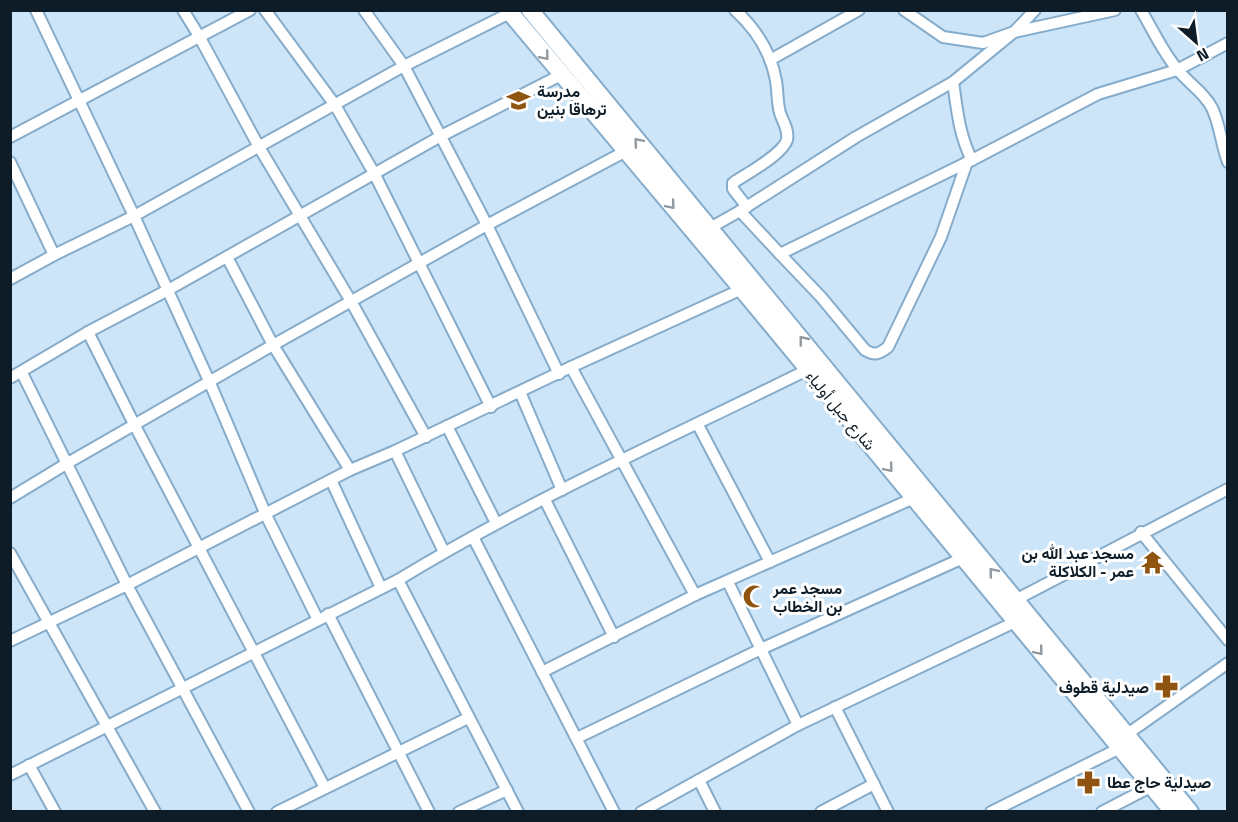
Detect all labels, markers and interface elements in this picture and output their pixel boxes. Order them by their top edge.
north arrow [1166,12,1226,72]
text: N [1193,42,1214,68]
one-way arrow [538,49,549,60]
place label: مدرسة ترهاقا بنين [537,79,607,121]
school or university icon: مدرسة ترهاقا بنين [506,87,532,113]
one-way arrow [634,138,645,149]
one-way arrow [664,198,675,209]
one-way arrow [799,336,810,347]
street label: شارع جبل أولياء [800,365,882,455]
one-way arrow [882,461,893,472]
place label: مسجد عبد الله بن عمر - الكلاكلة [1021,541,1134,583]
temple icon: مسجد عبد الله بن عمر - الكلاكلة [1139,549,1165,575]
one-way arrow [990,568,1001,579]
place label: مسجد عمر بن الخطاب [772,576,843,618]
mosque icon: مسجد عمر بن الخطاب [742,584,768,610]
one-way arrow [1032,644,1043,655]
pharmacy icon: صيدلية قطوف [1154,674,1180,700]
place label: صيدلية قطوف [1059,675,1149,699]
pharmacy icon: صيدلية حاج عطا [1076,769,1102,795]
place label: صيدلية حاج عطا [1107,770,1211,794]

